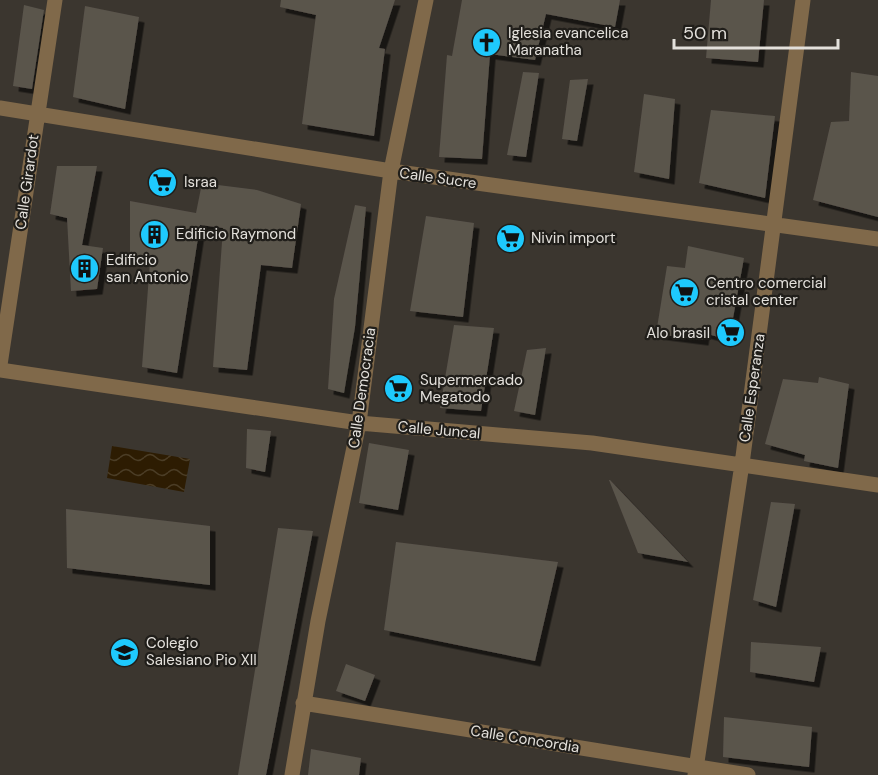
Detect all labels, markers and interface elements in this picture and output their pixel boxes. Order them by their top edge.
scale bar [674,12,838,50]
text: 50 m [683,21,727,45]
place label: Iglesia evancelica Maranatha [508,23,628,60]
church icon: Iglesia evancelica Maranatha [471,26,503,58]
street label: Calle Girardot [10,133,44,231]
street label: Calle Sucre [398,163,478,193]
supermarket icon: Israa [147,166,179,198]
place label: Israa [184,172,217,192]
building icon: Edificio Raymond [139,218,171,250]
supermarket icon: Nivin import [494,222,526,254]
place label: Edificio Raymond [176,224,296,244]
place label: Nivin import [531,228,616,248]
place label: Edificio san Antonio [106,250,189,287]
building icon: Edificio san Antonio [69,253,101,285]
place label: Centro comercial cristal center [706,273,826,310]
supermarket icon: Centro comercial cristal center [669,276,701,308]
supermarket icon: Alo brasil [715,317,747,349]
place label: Alo brasil [646,323,710,343]
street label: Calle Democracia [344,326,380,450]
street label: Calle Esperanza [734,332,770,444]
place label: Supermercado Megatodo [420,370,523,407]
supermarket icon: Supermercado Megatodo [383,373,415,405]
street label: Calle Juncal [397,416,481,444]
place label: Colegio Salesiano Pio XII [146,633,257,670]
school or university icon: Colegio Salesiano Pio XII [109,636,141,668]
street label: Calle Concordia [469,720,581,758]

